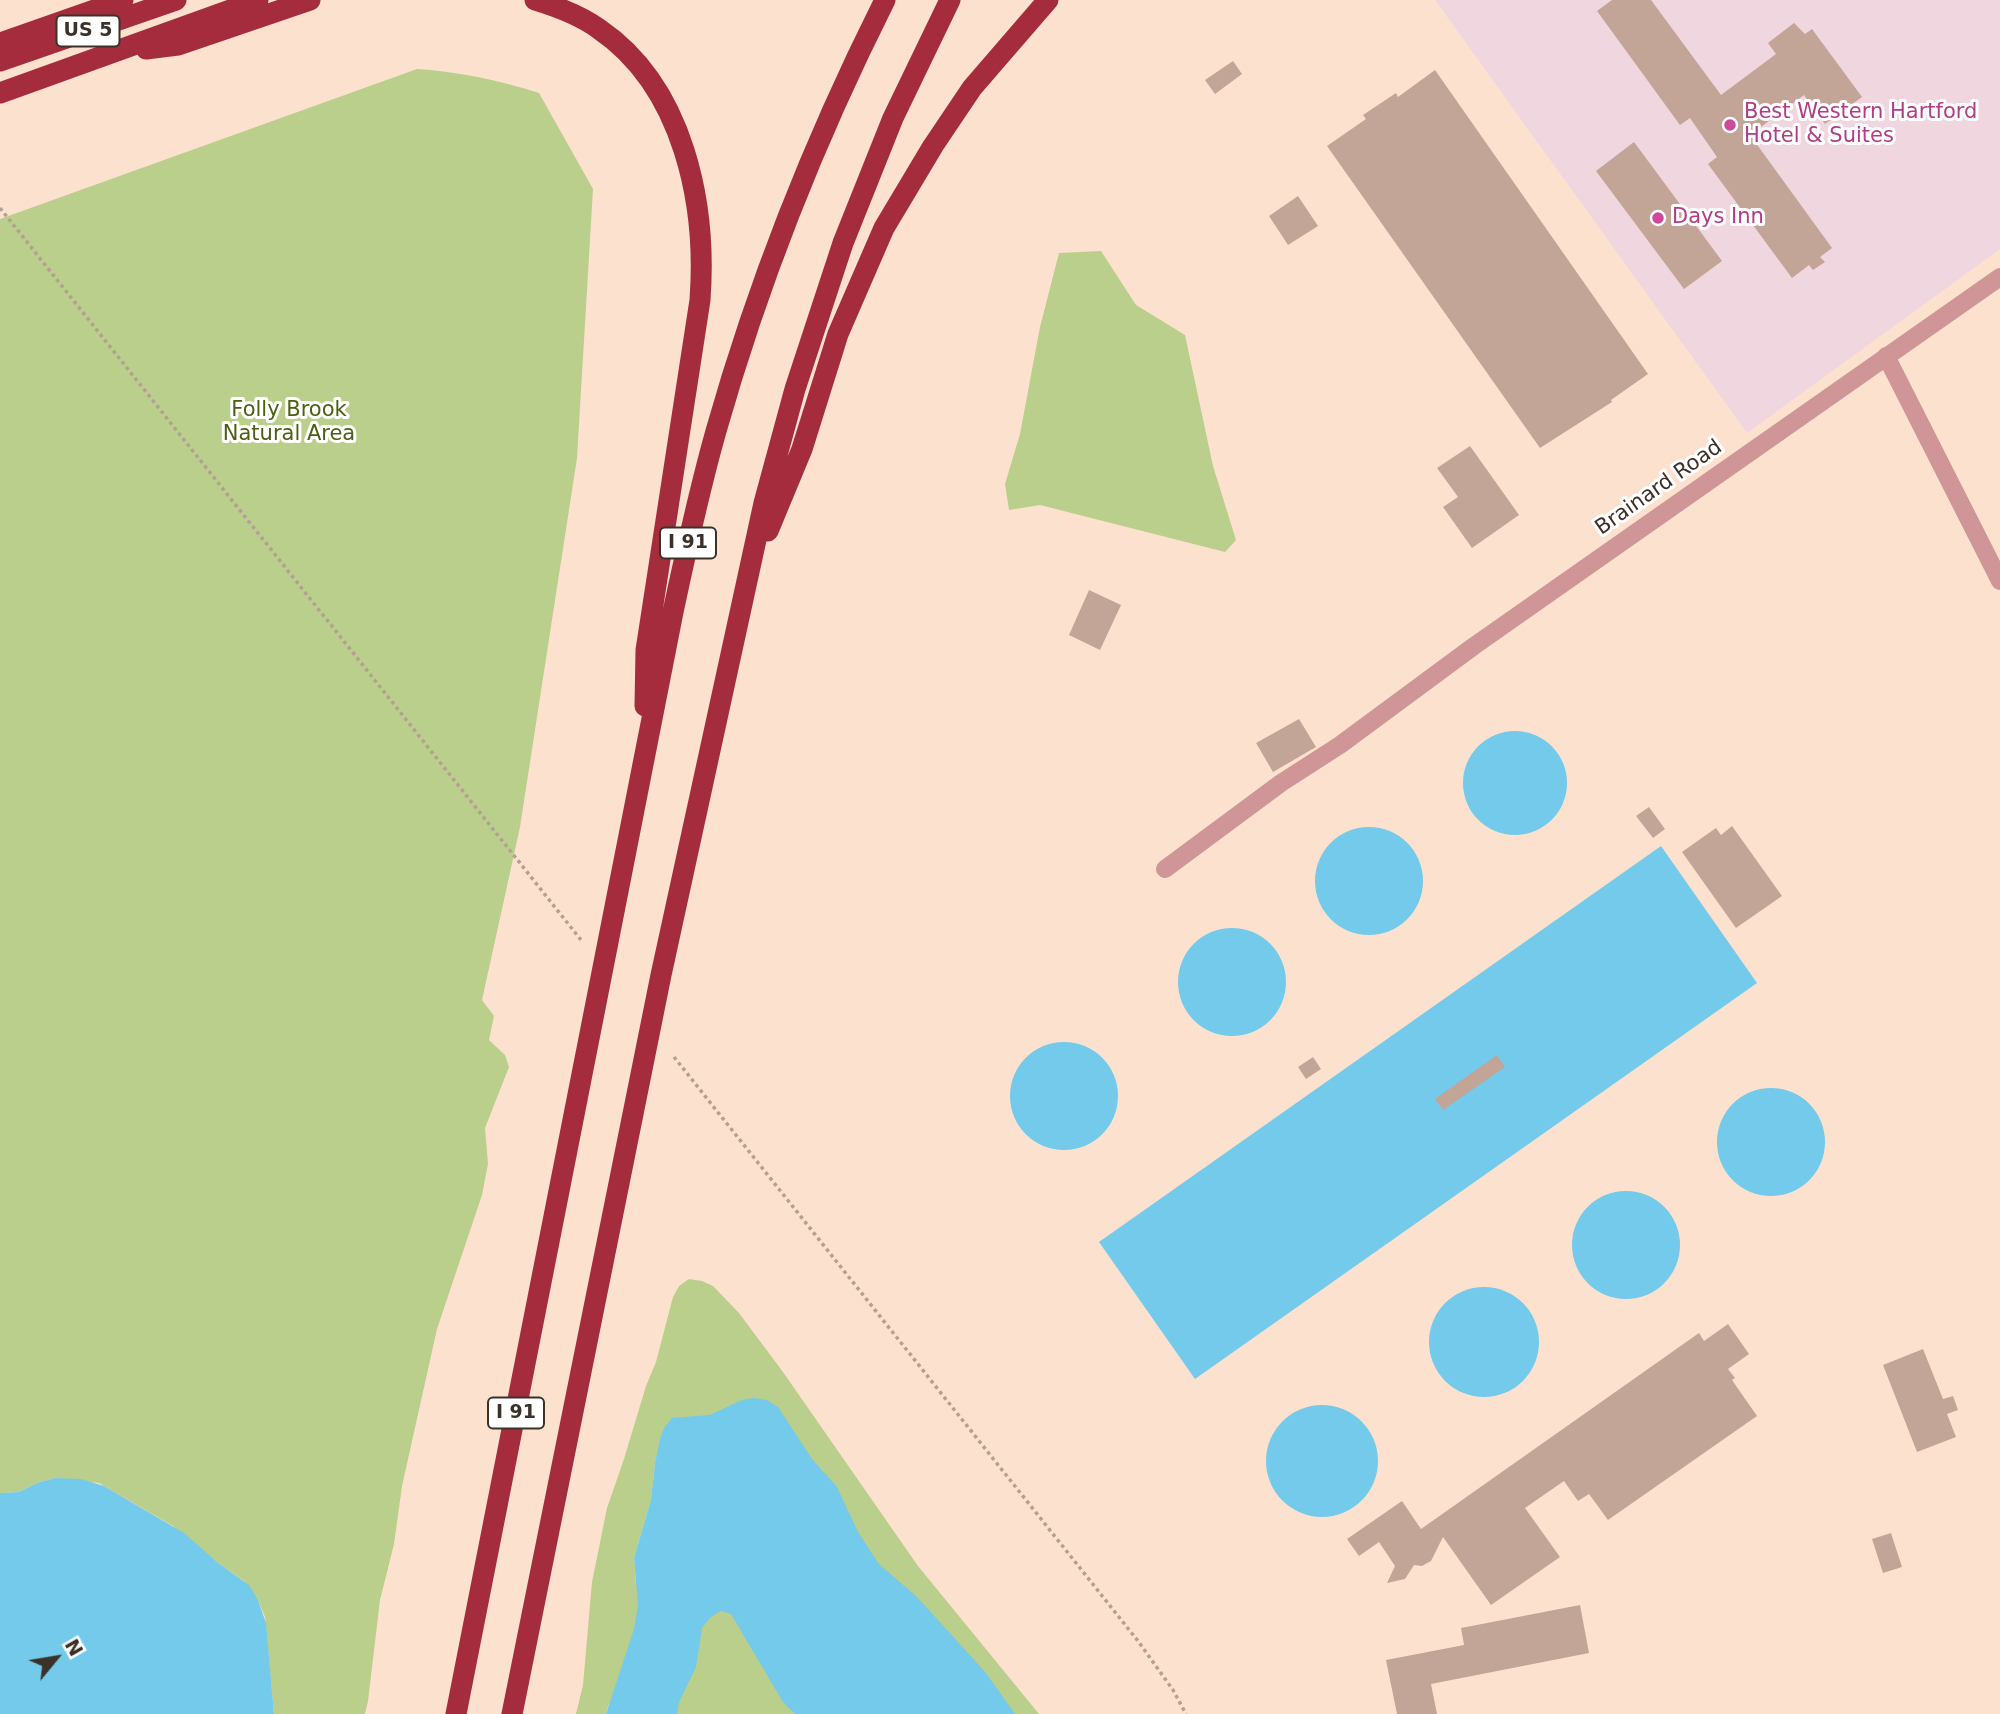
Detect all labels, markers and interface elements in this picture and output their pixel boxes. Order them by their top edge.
road number: US 5 [56,16,119,46]
place label: Best Western Hartford Hotel & Suites [1744,100,1977,150]
marker: Best Western Hartford Hotel & Suites [1722,117,1738,133]
place label: Days Inn [1672,205,1764,231]
marker: Days Inn [1650,210,1666,226]
park label: Folly Brook Natural Area [223,398,355,448]
street label: Brainard Road [1591,435,1727,541]
road number: I 91 [660,528,716,558]
road number: I 91 [488,1398,544,1428]
north arrow [21,1623,91,1693]
text: N [61,1635,88,1660]

